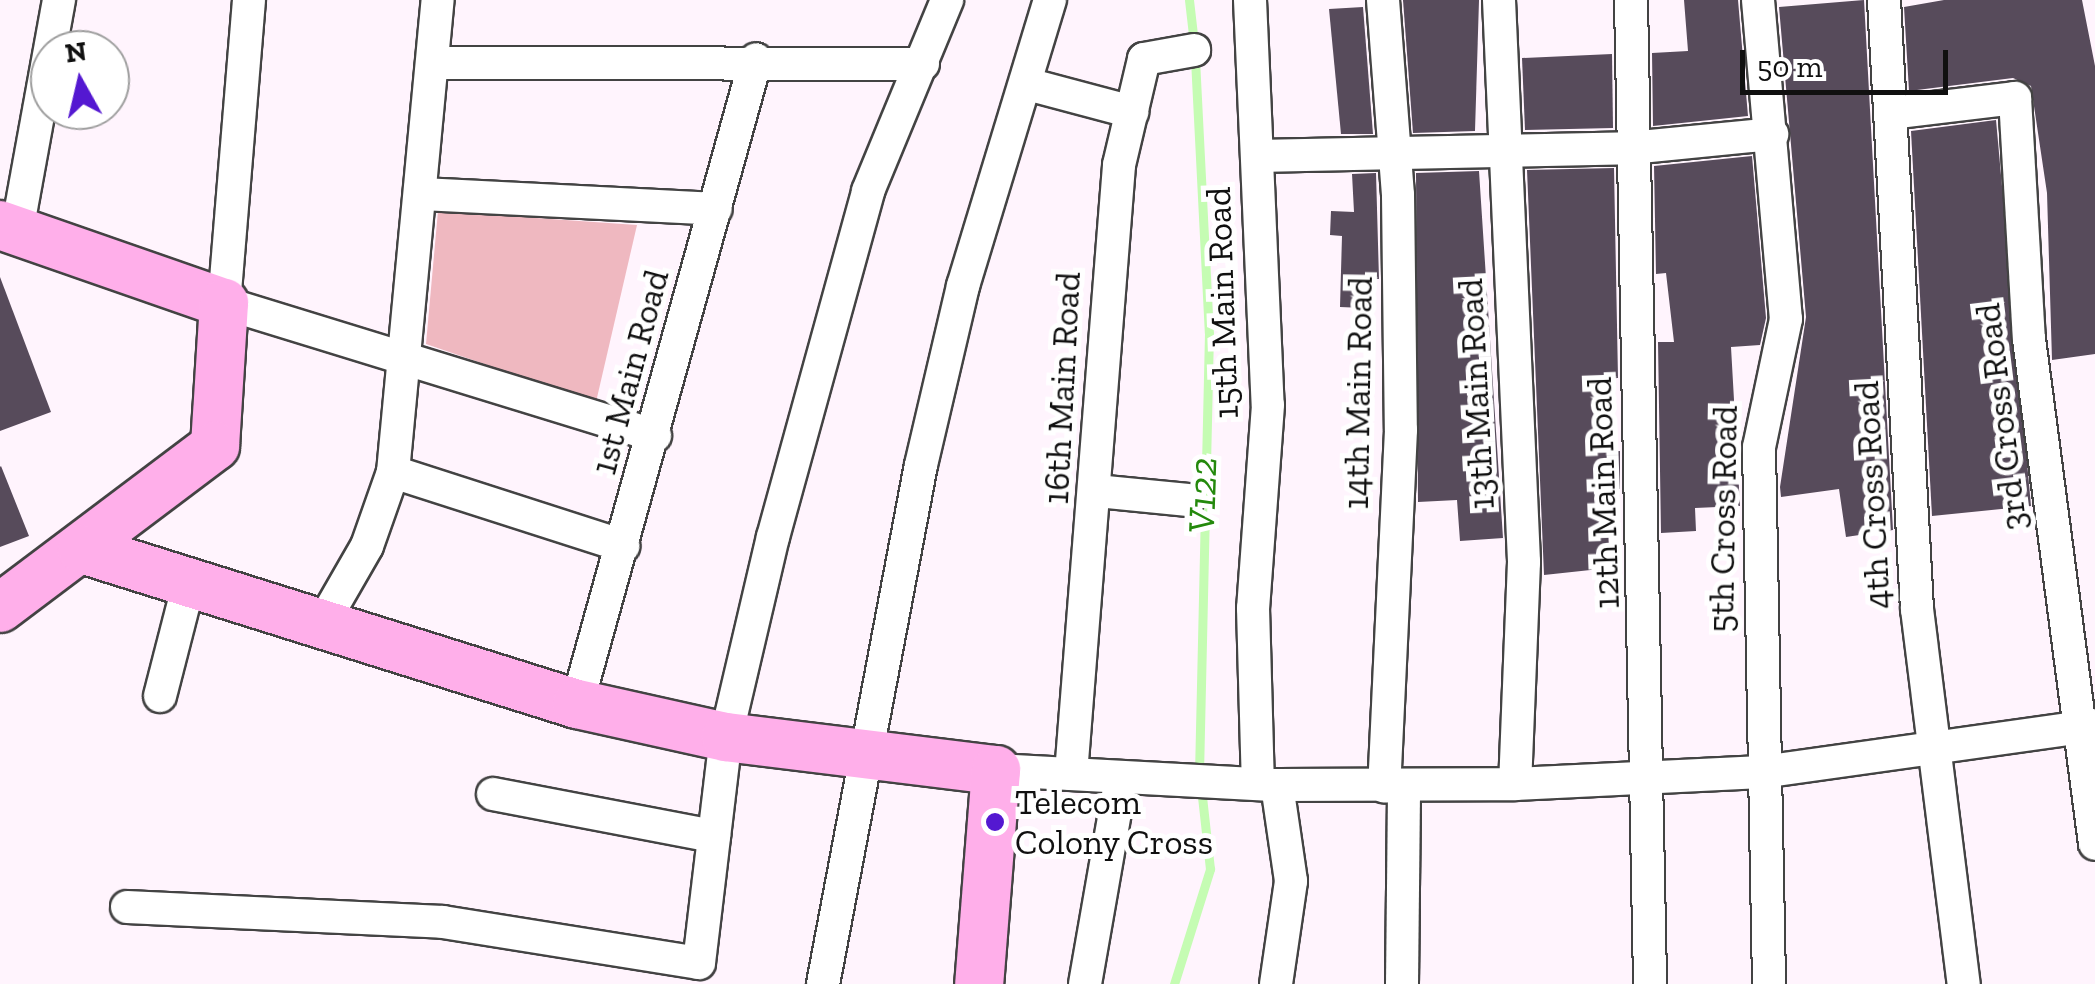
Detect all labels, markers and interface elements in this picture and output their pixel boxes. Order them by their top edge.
north arrow [30,30,130,130]
scale bar [1745,30,1952,92]
text: N [63,34,89,70]
text: 50 m [1757,49,1822,85]
street label: 15th Main Road [1197,186,1247,420]
street label: 1st Main Road [583,265,677,479]
street label: 16th Main Road [1035,271,1089,505]
street label: 14th Main Road [1335,276,1381,510]
street label: 13th Main Road [1449,277,1503,511]
street label: 3rd Cross Road [1966,301,2036,533]
street label: 12th Main Road [1578,376,1628,610]
street label: 4th Cross Road [1845,380,1899,610]
street label: 5th Cross Road [1700,405,1746,633]
water label: V122 [1179,456,1227,534]
place label: Telecom Colony Cross [1015,781,1214,863]
marker: Telecom Colony Cross [984,811,1006,833]

